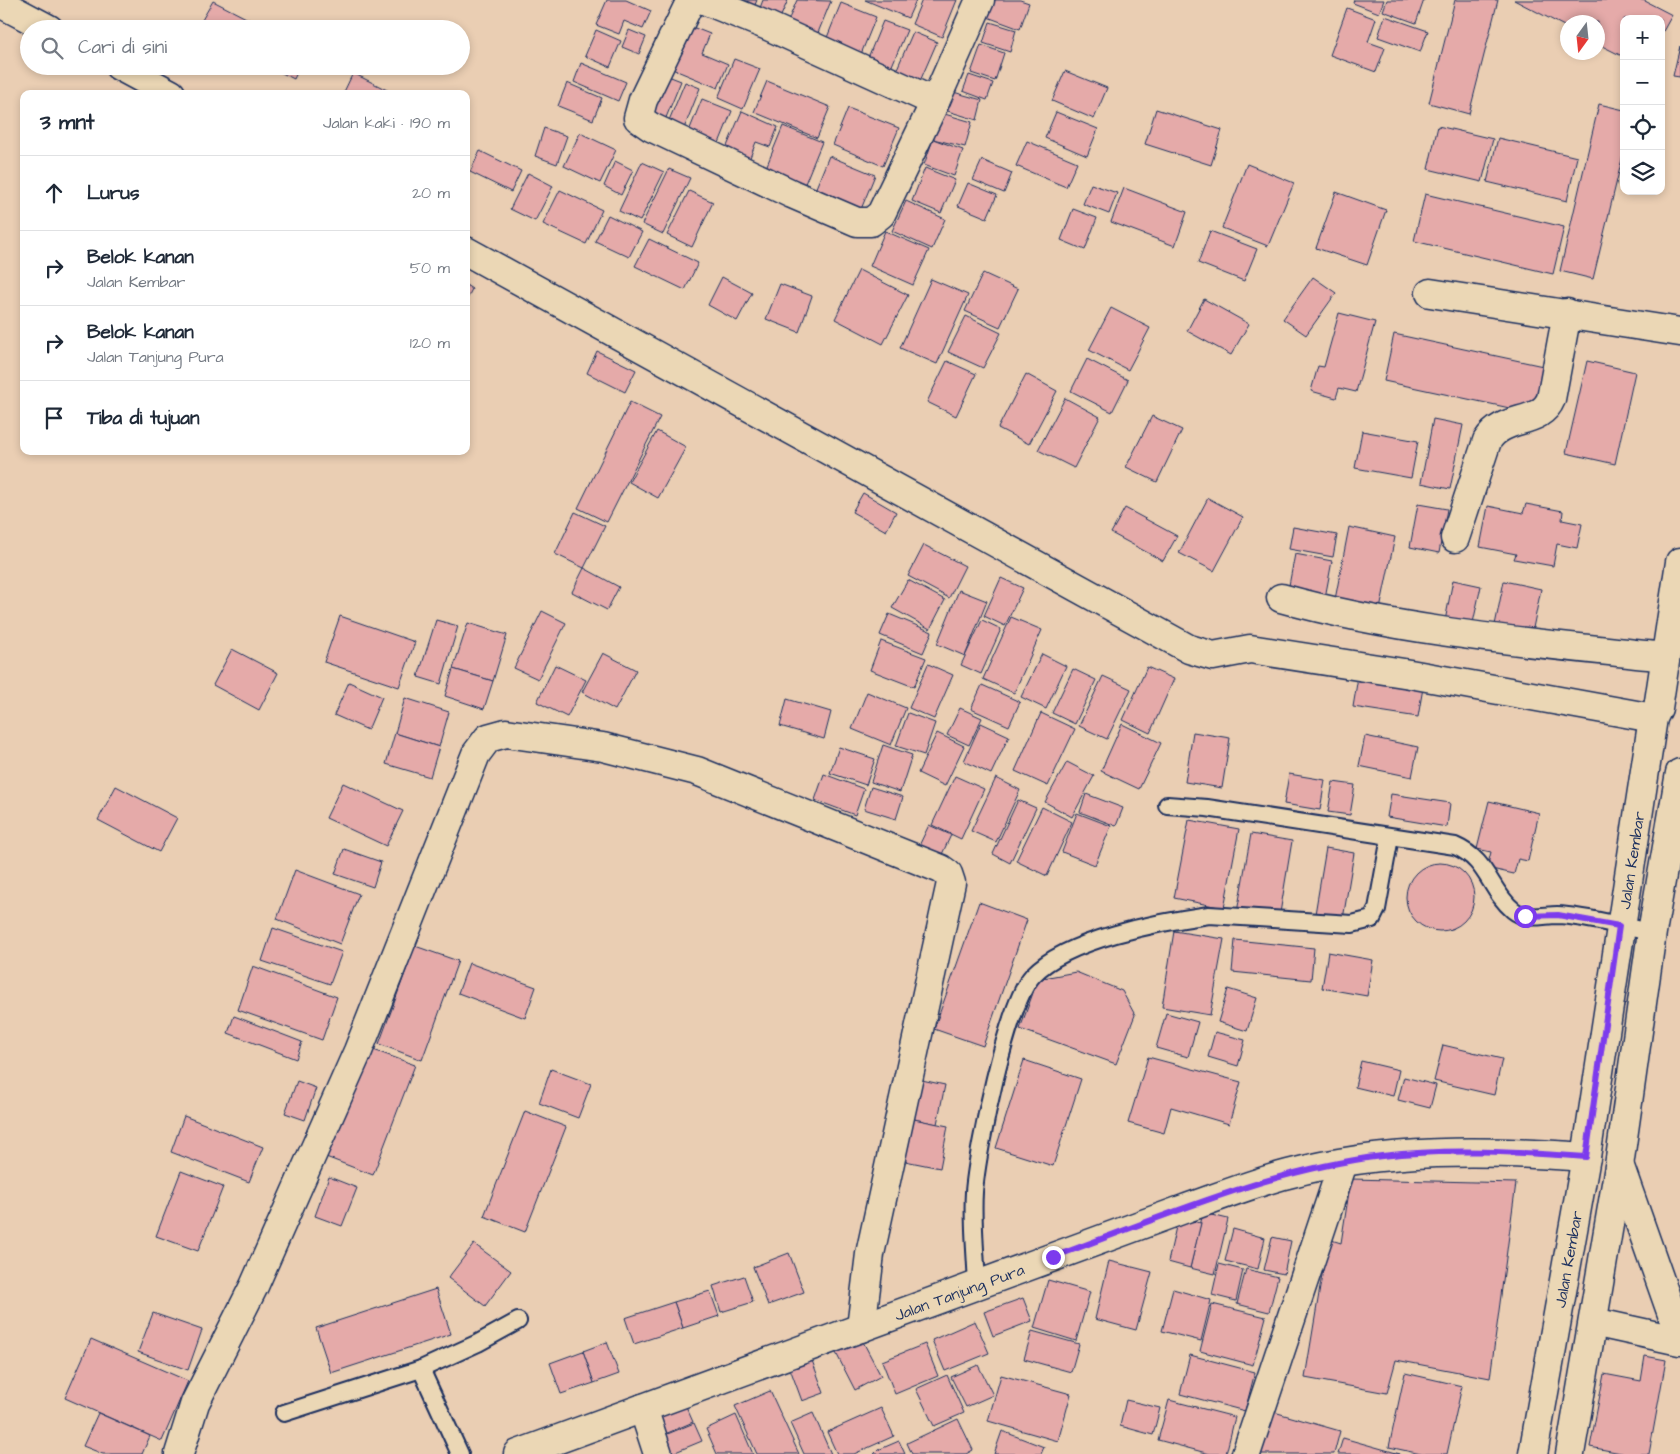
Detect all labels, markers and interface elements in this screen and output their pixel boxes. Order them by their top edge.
north arrow [1560,15,1605,60]
map controls [1620,15,1665,195]
button: + [1620,15,1665,60]
search box [20,20,470,75]
icon: search [38,34,66,62]
text: Cari di sini [78,34,167,61]
button: − [1620,60,1665,105]
button: locate [1620,105,1665,150]
text: 3 mnt [40,108,94,137]
text: Jalan kaki · 190 m [323,112,450,134]
button: layers [1620,150,1665,195]
icon: ahead [40,179,68,207]
text: Lurus [87,180,139,207]
text: 20 m [412,182,450,204]
text: Belok kanan [87,244,194,271]
icon: right [40,254,68,282]
text: 50 m [410,257,450,279]
text: Jalan Kembar [87,271,185,293]
text: Belok kanan [87,319,194,346]
icon: right [40,329,68,357]
text: 120 m [410,332,450,354]
text: Jalan Tanjung Pura [87,346,224,368]
icon: arrive [40,404,68,432]
text: Tiba di tujuan [87,405,199,432]
street label: Jalan Kembar [1614,810,1651,911]
route start [1514,905,1537,928]
street label: Jalan Kembar [1549,1209,1588,1310]
route end [1042,1246,1065,1269]
street label: Jalan Tanjung Pura [891,1259,1027,1327]

